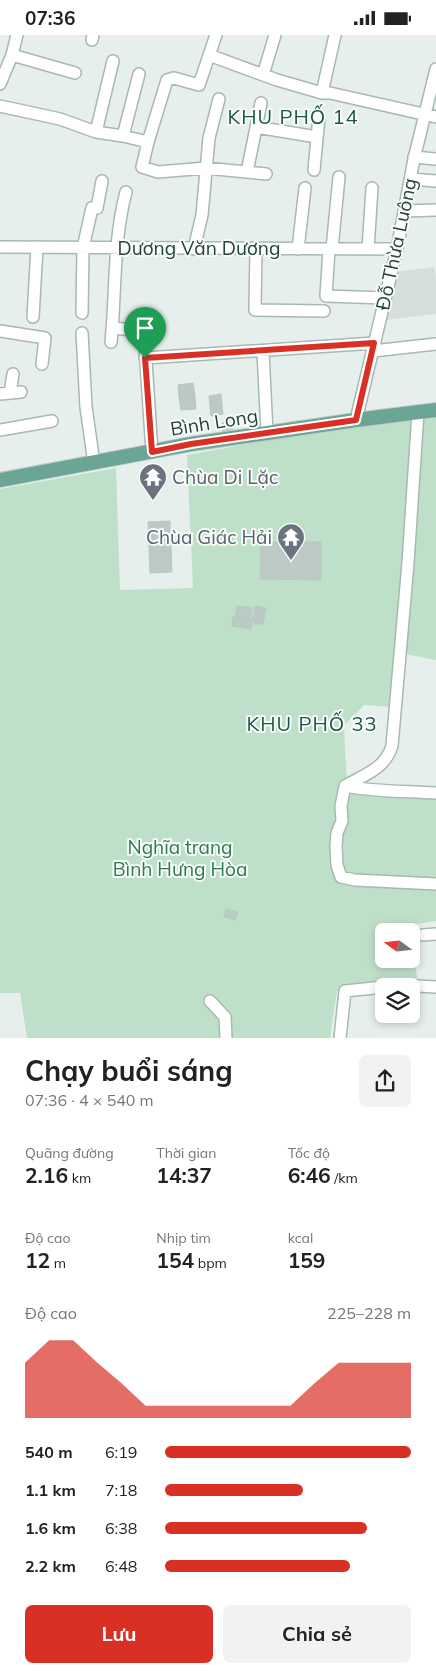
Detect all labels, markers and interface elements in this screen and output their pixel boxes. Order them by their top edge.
text: 07:36 [25,6,75,30]
district label: KHU PHỐ 14 [228,104,358,129]
street label: Đỗ Thừa Luông [370,176,422,312]
street label: Dương Văn Dương [118,236,280,260]
pin [124,307,166,358]
icon: arrive [131,314,159,342]
street label: Bình Long [168,403,260,441]
temple icon: Chùa Di Lặc [138,462,168,501]
place label: Chùa Di Lặc [172,465,278,489]
temple icon: Chùa Giác Hải [276,522,306,561]
place label: Chùa Giác Hải [146,525,272,549]
district label: KHU PHỐ 33 [247,711,377,736]
park label: Nghĩa trang Bình Hưng Hòa [113,835,247,881]
north arrow [375,923,420,967]
map controls [375,923,420,1023]
button: layers [375,978,420,1023]
text: Chạy buổi sáng [25,1053,233,1088]
button: share [359,1055,411,1107]
text: 07:36 · 4 × 540 m [25,1090,154,1110]
text: Quãng đường [25,1144,114,1162]
text: Thời gian [156,1144,216,1162]
text: Tốc độ [288,1144,330,1162]
text: 2.16 [25,1162,68,1188]
text: 14:37 [156,1162,212,1188]
text: 6:46 [288,1162,331,1188]
text: km [68,1169,91,1187]
text: /km [331,1169,358,1187]
text: Độ cao [25,1229,70,1247]
text: Nhịp tim [156,1229,211,1247]
text: kcal [288,1229,313,1247]
text: 12 [25,1247,50,1273]
text: 154 [156,1247,194,1273]
text: 159 [288,1247,325,1273]
text: m [50,1254,66,1272]
text: bpm [194,1254,227,1272]
text: Độ cao [25,1303,77,1323]
text: 225–228 m [327,1303,411,1323]
text: 540 m [25,1442,73,1462]
text: 6:19 [105,1442,137,1462]
text: 1.1 km [25,1480,76,1500]
text: 7:18 [105,1480,137,1500]
text: 1.6 km [25,1518,76,1538]
text: 6:38 [105,1518,137,1538]
text: 2.2 km [25,1556,76,1576]
text: 6:48 [105,1556,137,1576]
button: Lưu [25,1605,213,1663]
button: Chia sẻ [223,1605,411,1663]

